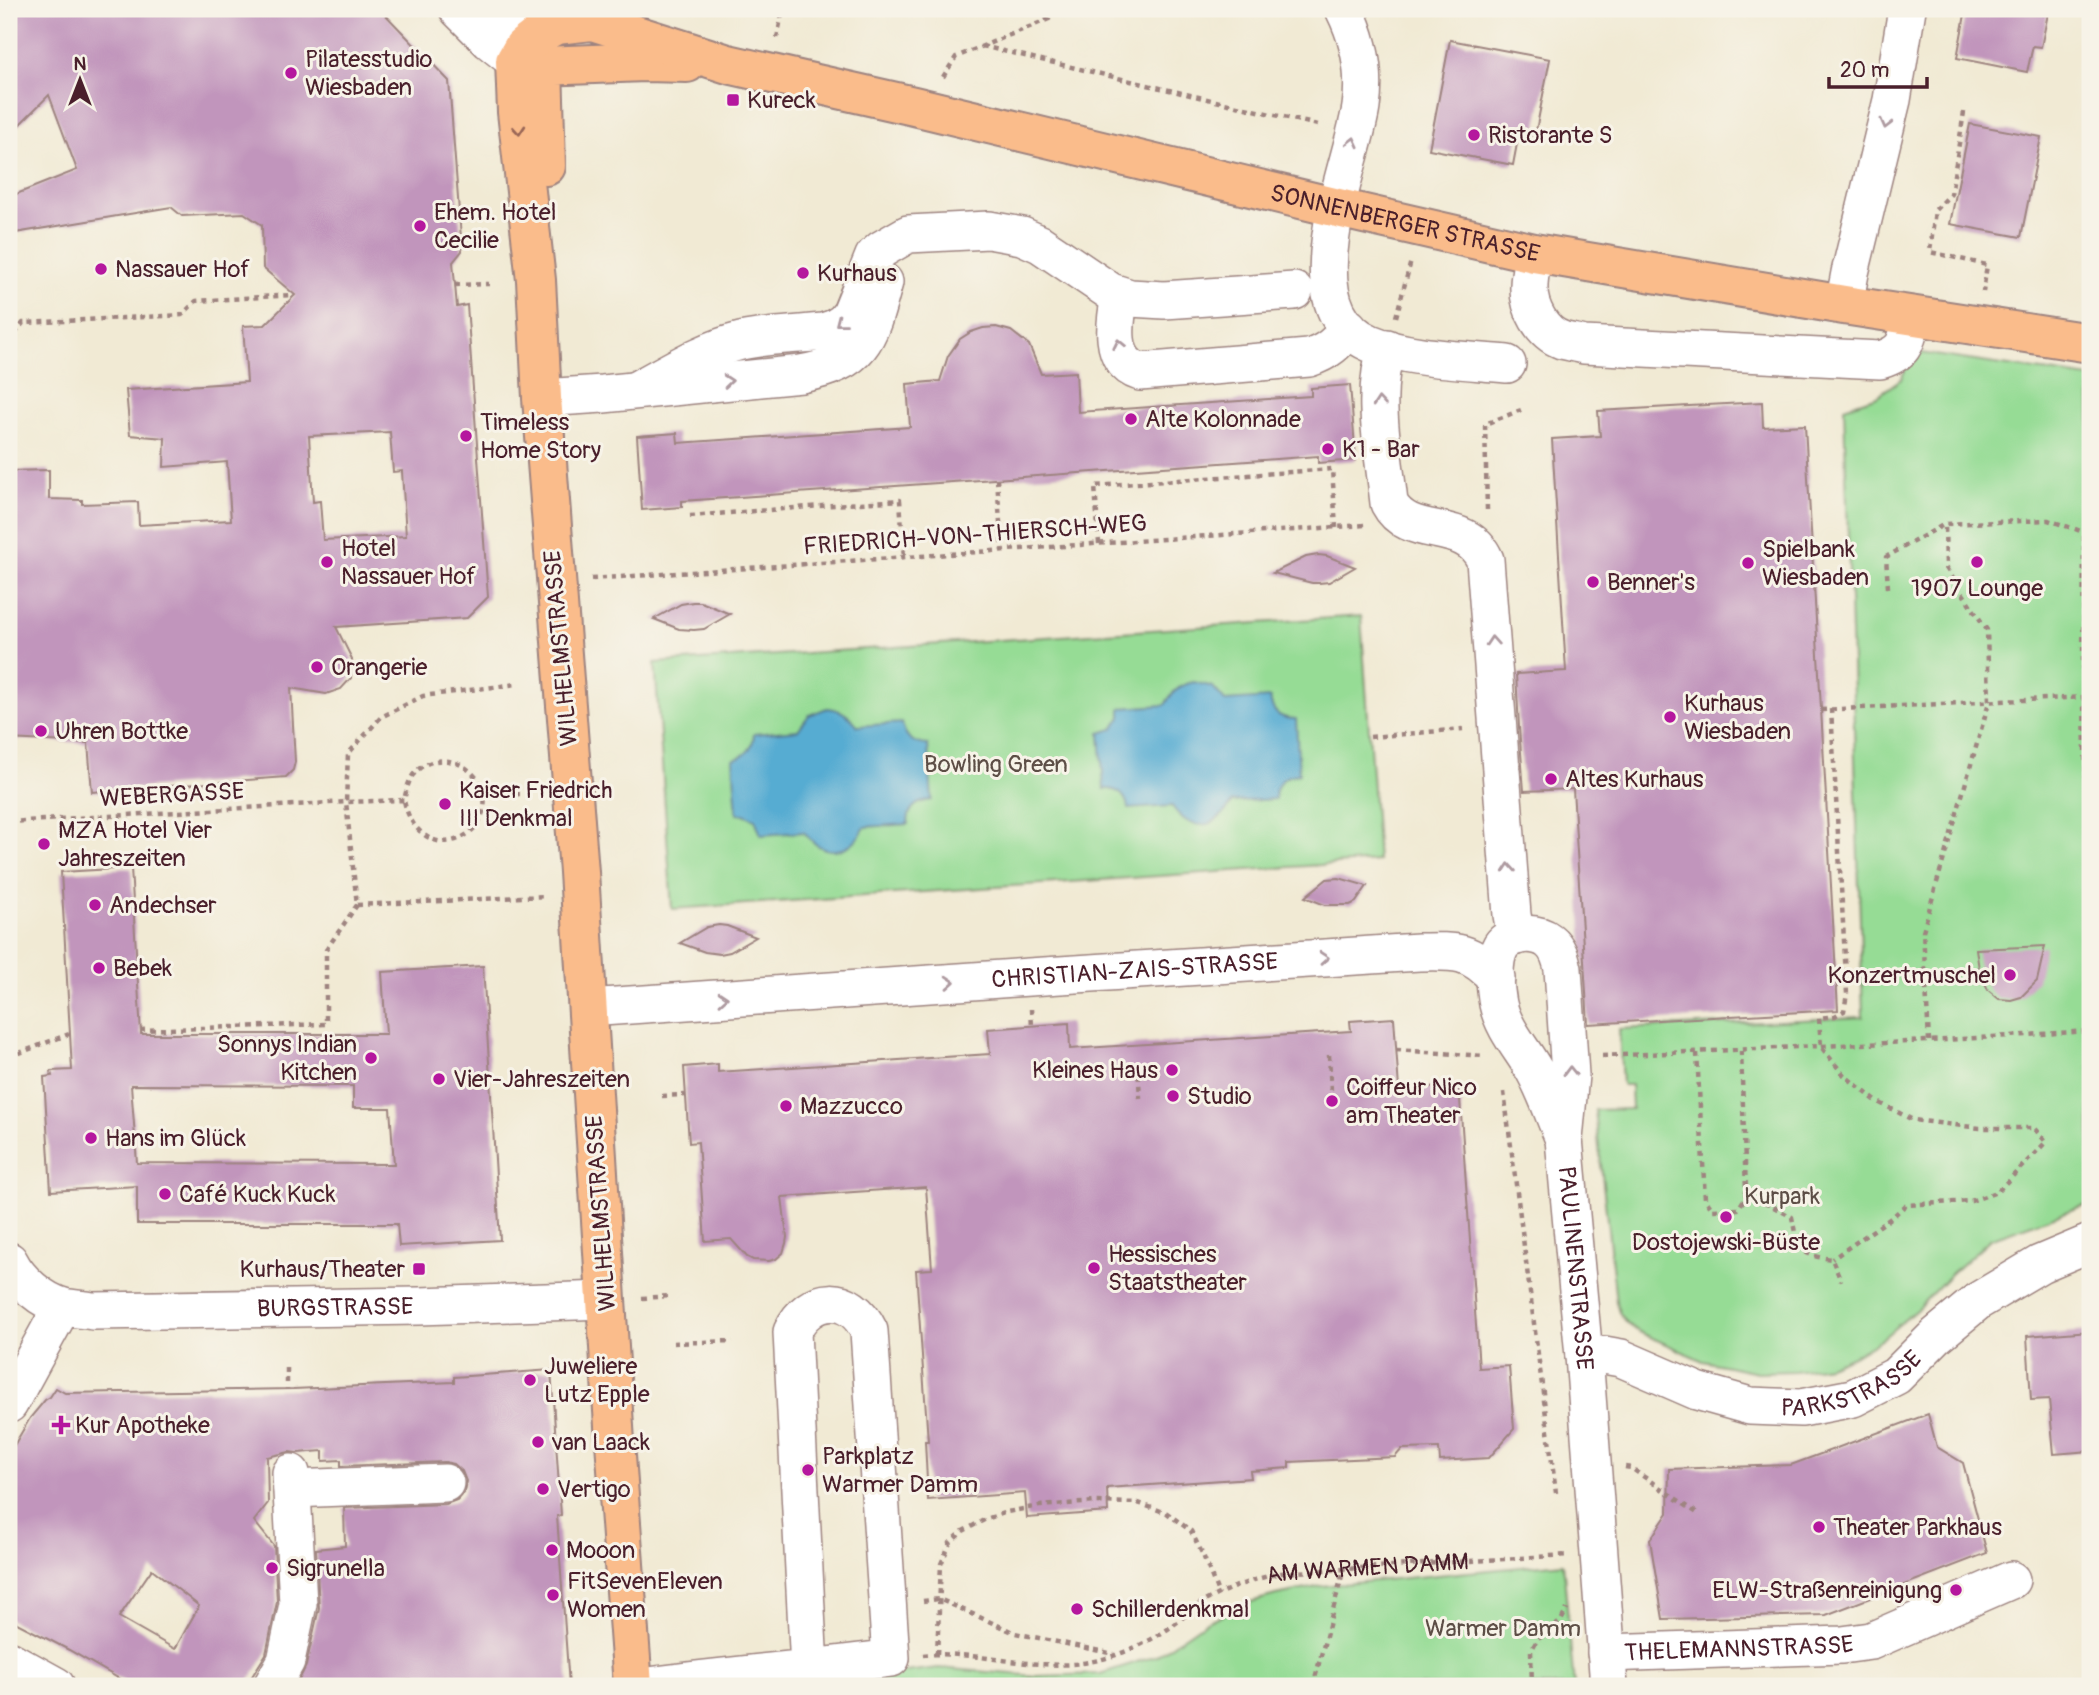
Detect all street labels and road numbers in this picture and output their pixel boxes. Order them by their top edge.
street label: SONNENBERGER STRASSE [1268,178,1543,268]
street label: FRIEDRICH-VON-THIERSCH-WEG [802,509,1148,561]
street label: WILHELMSTRASSE [538,549,584,747]
street label: WEBERGASSE [99,777,245,813]
street label: CHRISTIAN-ZAIS-STRASSE [990,947,1279,994]
street label: WILHELMSTRASSE [580,1114,622,1312]
street label: PAULINENSTRASSE [1552,1165,1600,1371]
street label: BURGSTRASSE [257,1292,414,1323]
street label: PARKSTRASSE [1780,1344,1928,1423]
street label: AM WARMEN DAMM [1263,1547,1470,1591]
street label: THELEMANNSTRASSE [1624,1629,1856,1667]

